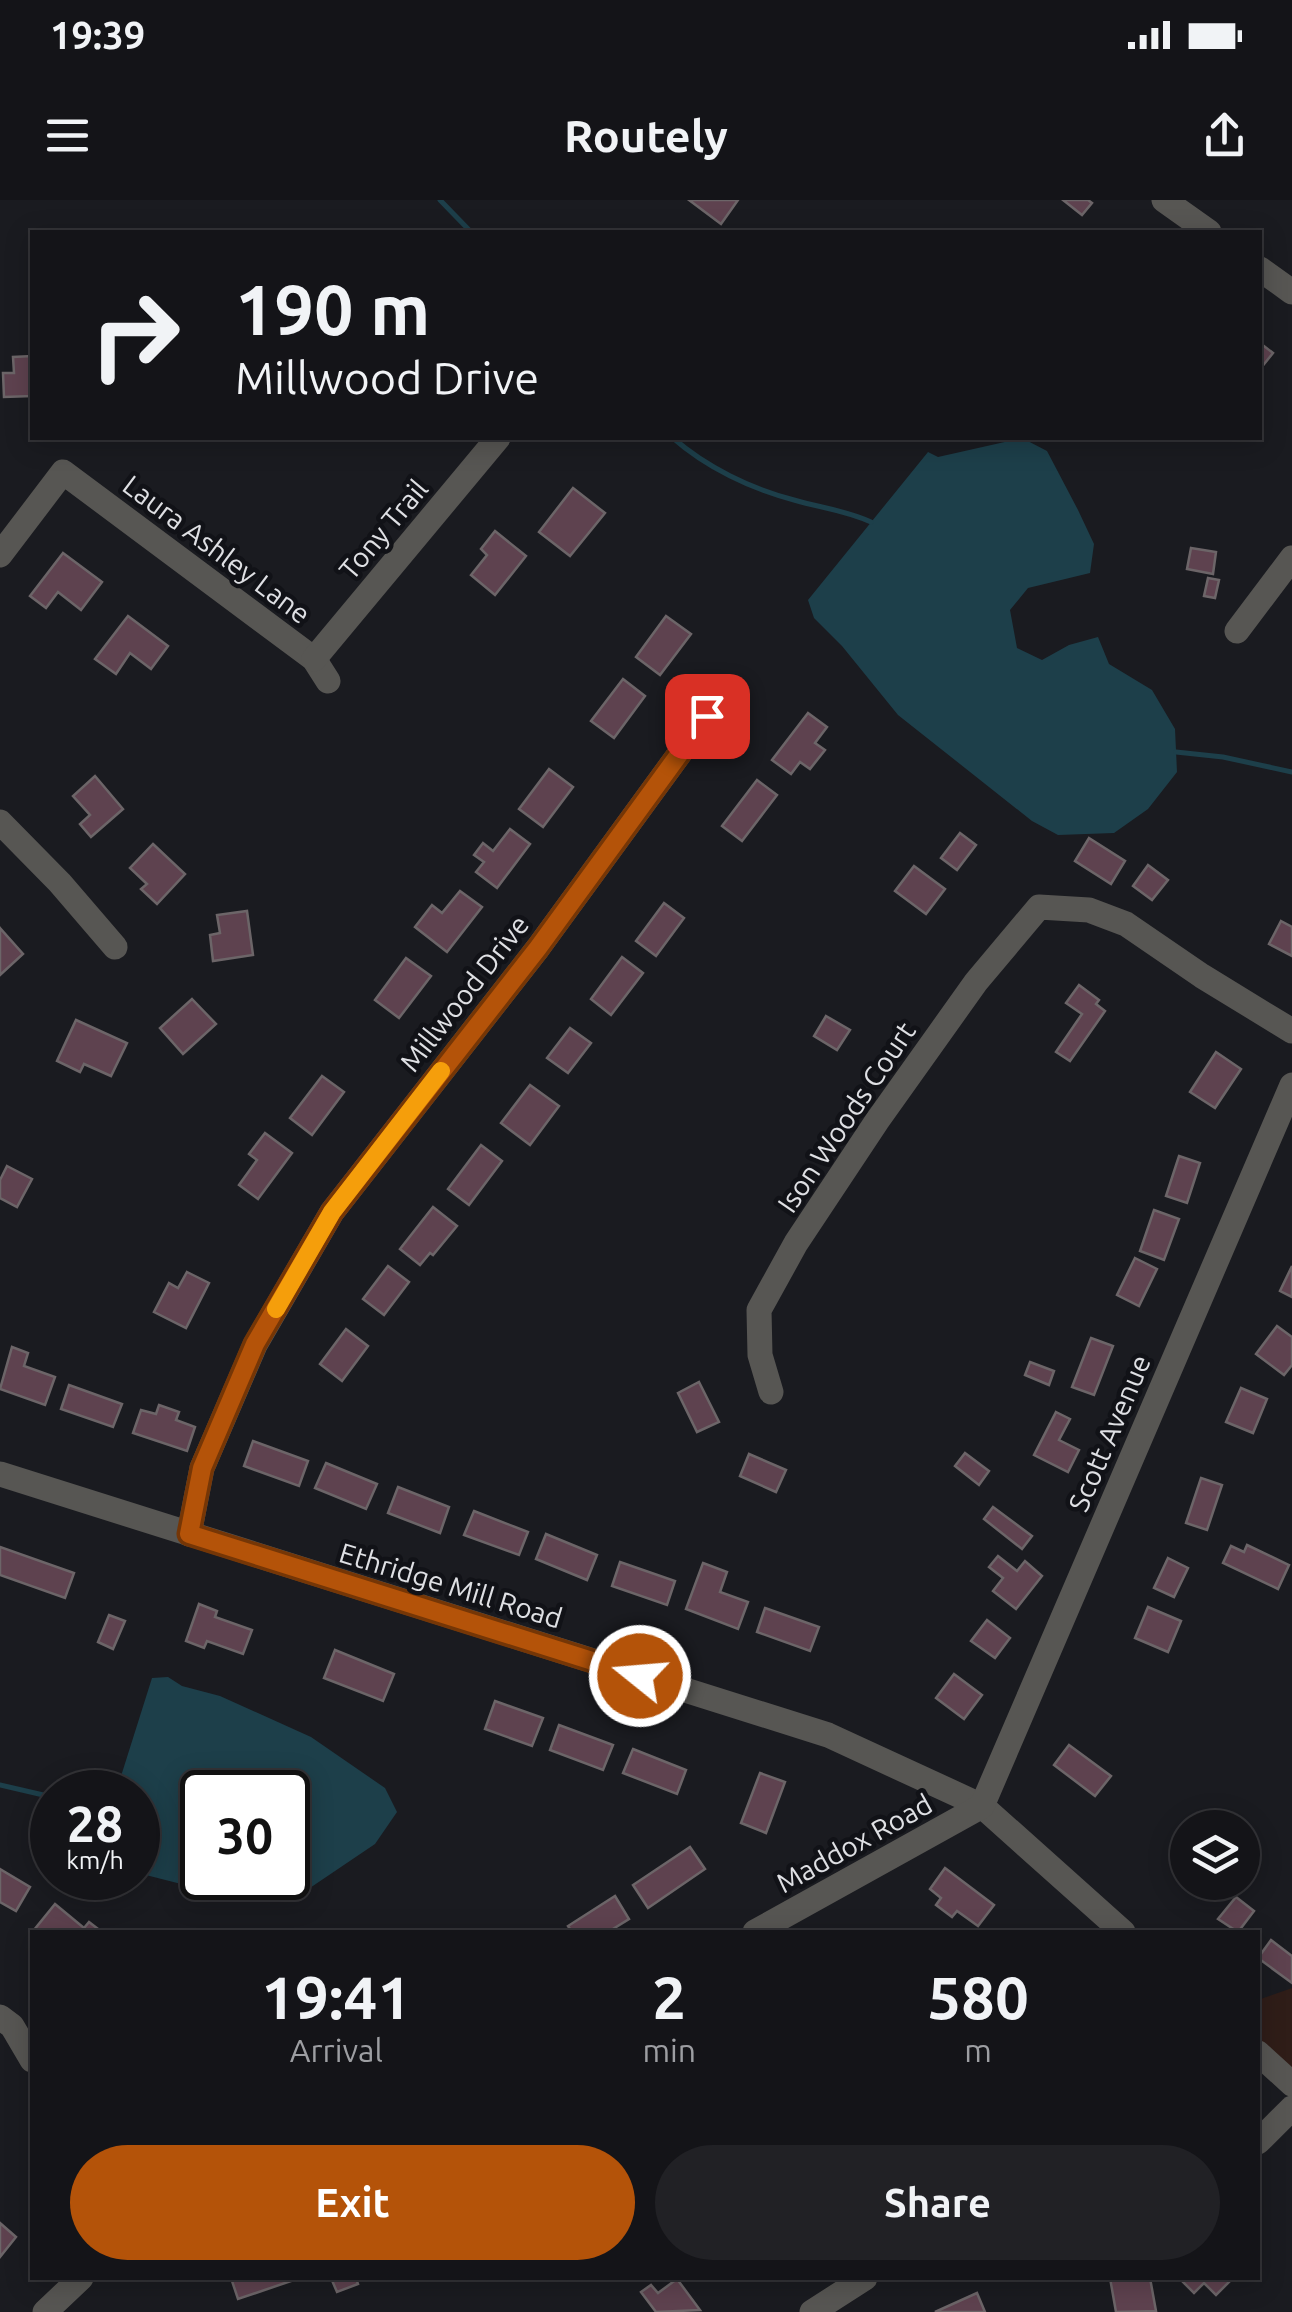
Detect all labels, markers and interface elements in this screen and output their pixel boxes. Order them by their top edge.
text: 19:39 [50,14,145,56]
icon: menu [40,108,95,163]
icon: share [1197,108,1252,163]
text: Routely [564,110,728,161]
icon: right [70,270,200,400]
text: 190 m [235,270,430,348]
text: Millwood Drive [235,352,539,403]
street label: Laura Ashley Lane [118,469,316,629]
street label: Tony Trail [333,473,433,585]
pin [665,674,750,759]
icon: arrive [680,689,735,744]
street label: Millwood Drive [394,909,534,1077]
street label: Ison Woods Court [771,1016,921,1218]
street label: Scott Avenue [1062,1350,1156,1516]
street label: Ethridge Mill Road [336,1536,566,1634]
position arrow [588,1624,692,1728]
speed limit sign: 30 [180,1770,310,1900]
street label: Maddox Road [771,1788,937,1898]
text: 28 [67,1795,123,1851]
map controls [1170,1810,1260,1900]
button: layers [1170,1810,1260,1900]
text: km/h [66,1846,124,1874]
text: 19:41 [261,1963,411,2030]
text: 2 [652,1963,686,2030]
text: 580 [927,1963,1029,2030]
text: Arrival [290,2032,383,2068]
text: min [642,2032,696,2068]
text: m [964,2032,992,2068]
button: Exit [70,2145,635,2260]
button: Share [655,2145,1220,2260]

